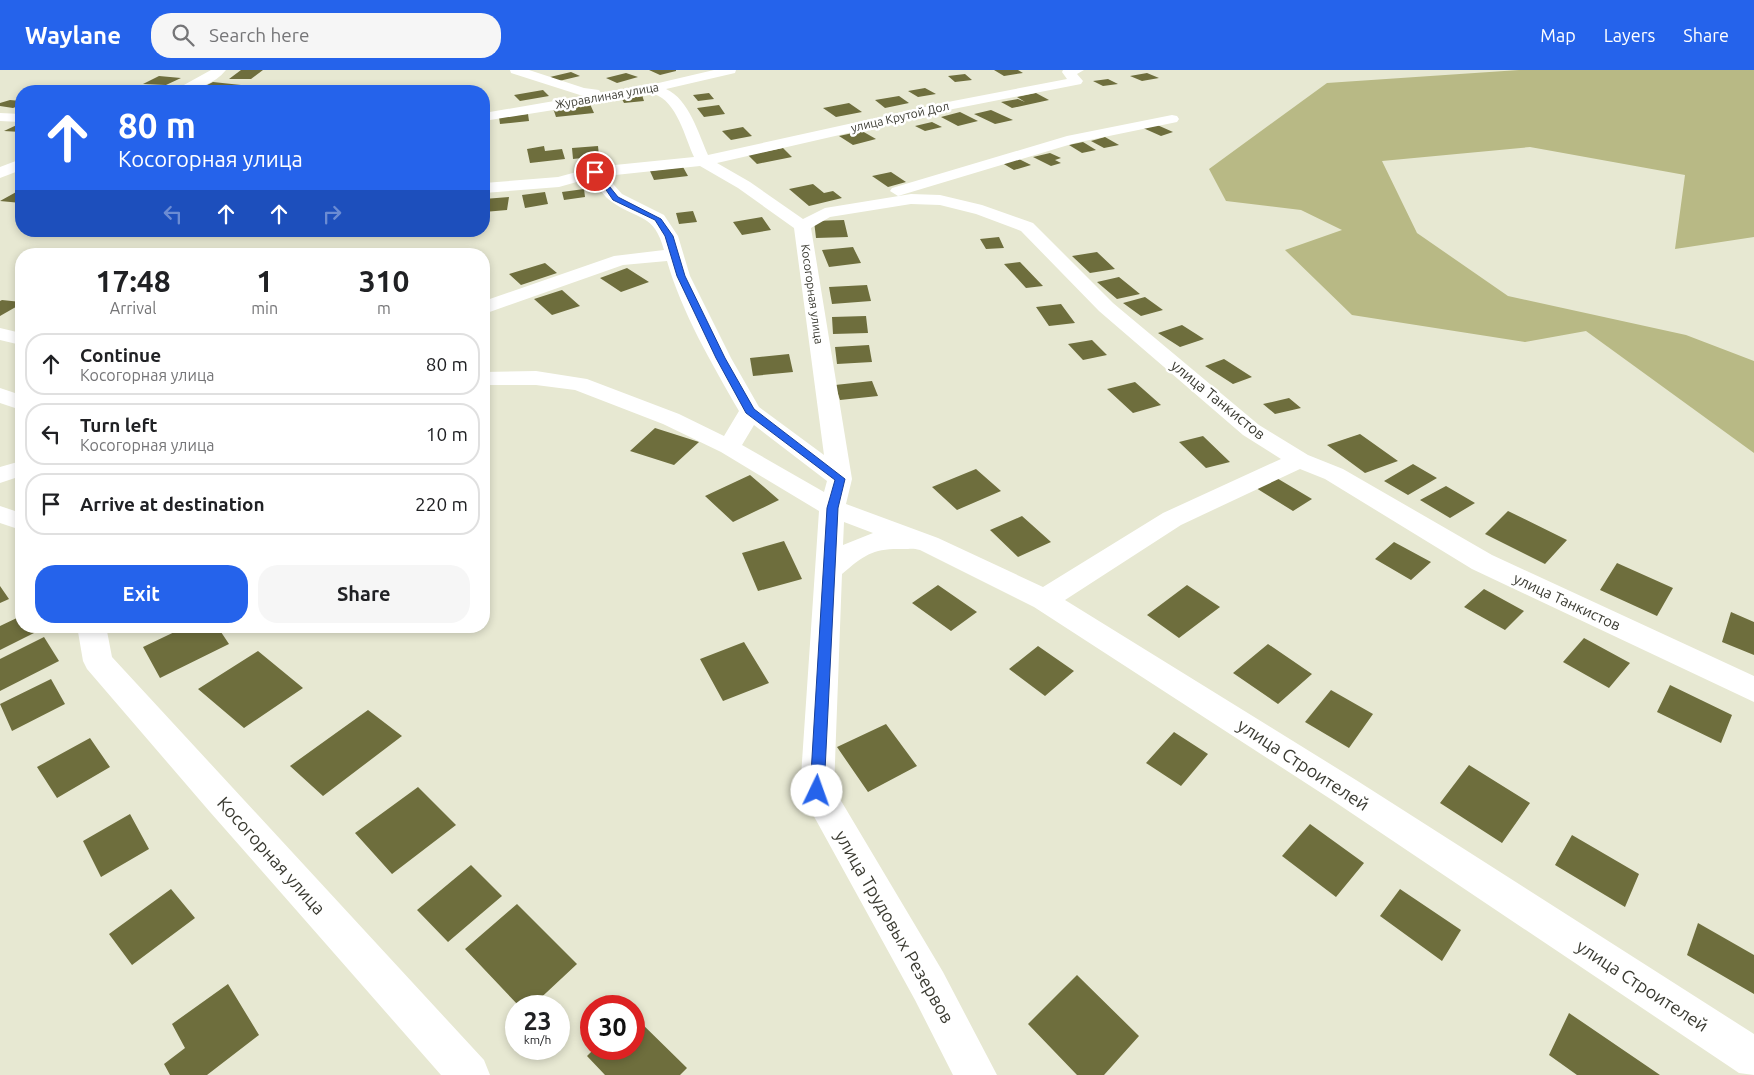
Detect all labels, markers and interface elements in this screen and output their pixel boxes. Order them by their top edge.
search box [151,13,501,58]
icon: search [169,21,197,49]
text: Waylane [25,22,121,49]
text: Search here [209,24,309,46]
text: Map [1540,25,1576,45]
text: Layers [1604,25,1655,45]
text: Share [1683,25,1729,45]
street label: Журавлиная улица [554,80,660,111]
street label: улица Крутой Дол [849,99,950,134]
icon: ahead [35,105,100,170]
text: 80 m [118,105,196,145]
text: Косогорная улица [118,146,303,171]
pin [574,151,616,193]
icon: arrive [581,158,609,186]
icon: left [159,200,187,228]
icon: ahead [212,200,240,228]
icon: ahead [265,200,293,228]
icon: right [318,200,346,228]
street label: Косогорная улица [799,243,826,345]
text: 17:48 [96,264,171,298]
text: 1 [256,264,273,298]
text: 310 [359,264,409,298]
text: Arrival [110,299,156,317]
text: min [251,299,278,317]
text: m [377,299,391,317]
text: Continue [80,344,161,366]
icon: ahead [37,350,65,378]
text: 80 m [426,353,468,375]
street label: улица Танкистов [1168,356,1269,443]
text: Косогорная улица [80,366,214,384]
text: Turn left [80,414,158,436]
icon: left [37,420,65,448]
text: 10 m [426,423,468,445]
text: Косогорная улица [80,436,214,454]
icon: arrive [37,490,65,518]
text: Arrive at destination [80,493,265,515]
text: 220 m [415,493,468,515]
button: Exit [35,565,248,623]
button: Share [258,565,470,623]
street label: улица Танкистов [1511,569,1623,634]
street label: улица Строителей [1234,714,1373,814]
position arrow [790,764,842,816]
street label: Косогорная улица [214,792,330,918]
street label: улица Трудовых Резервов [831,827,958,1026]
street label: улица Строителей [1573,935,1712,1035]
speed limit sign: 30 [580,995,645,1060]
text: 23 [523,1007,552,1035]
text: km/h [524,1033,551,1046]

